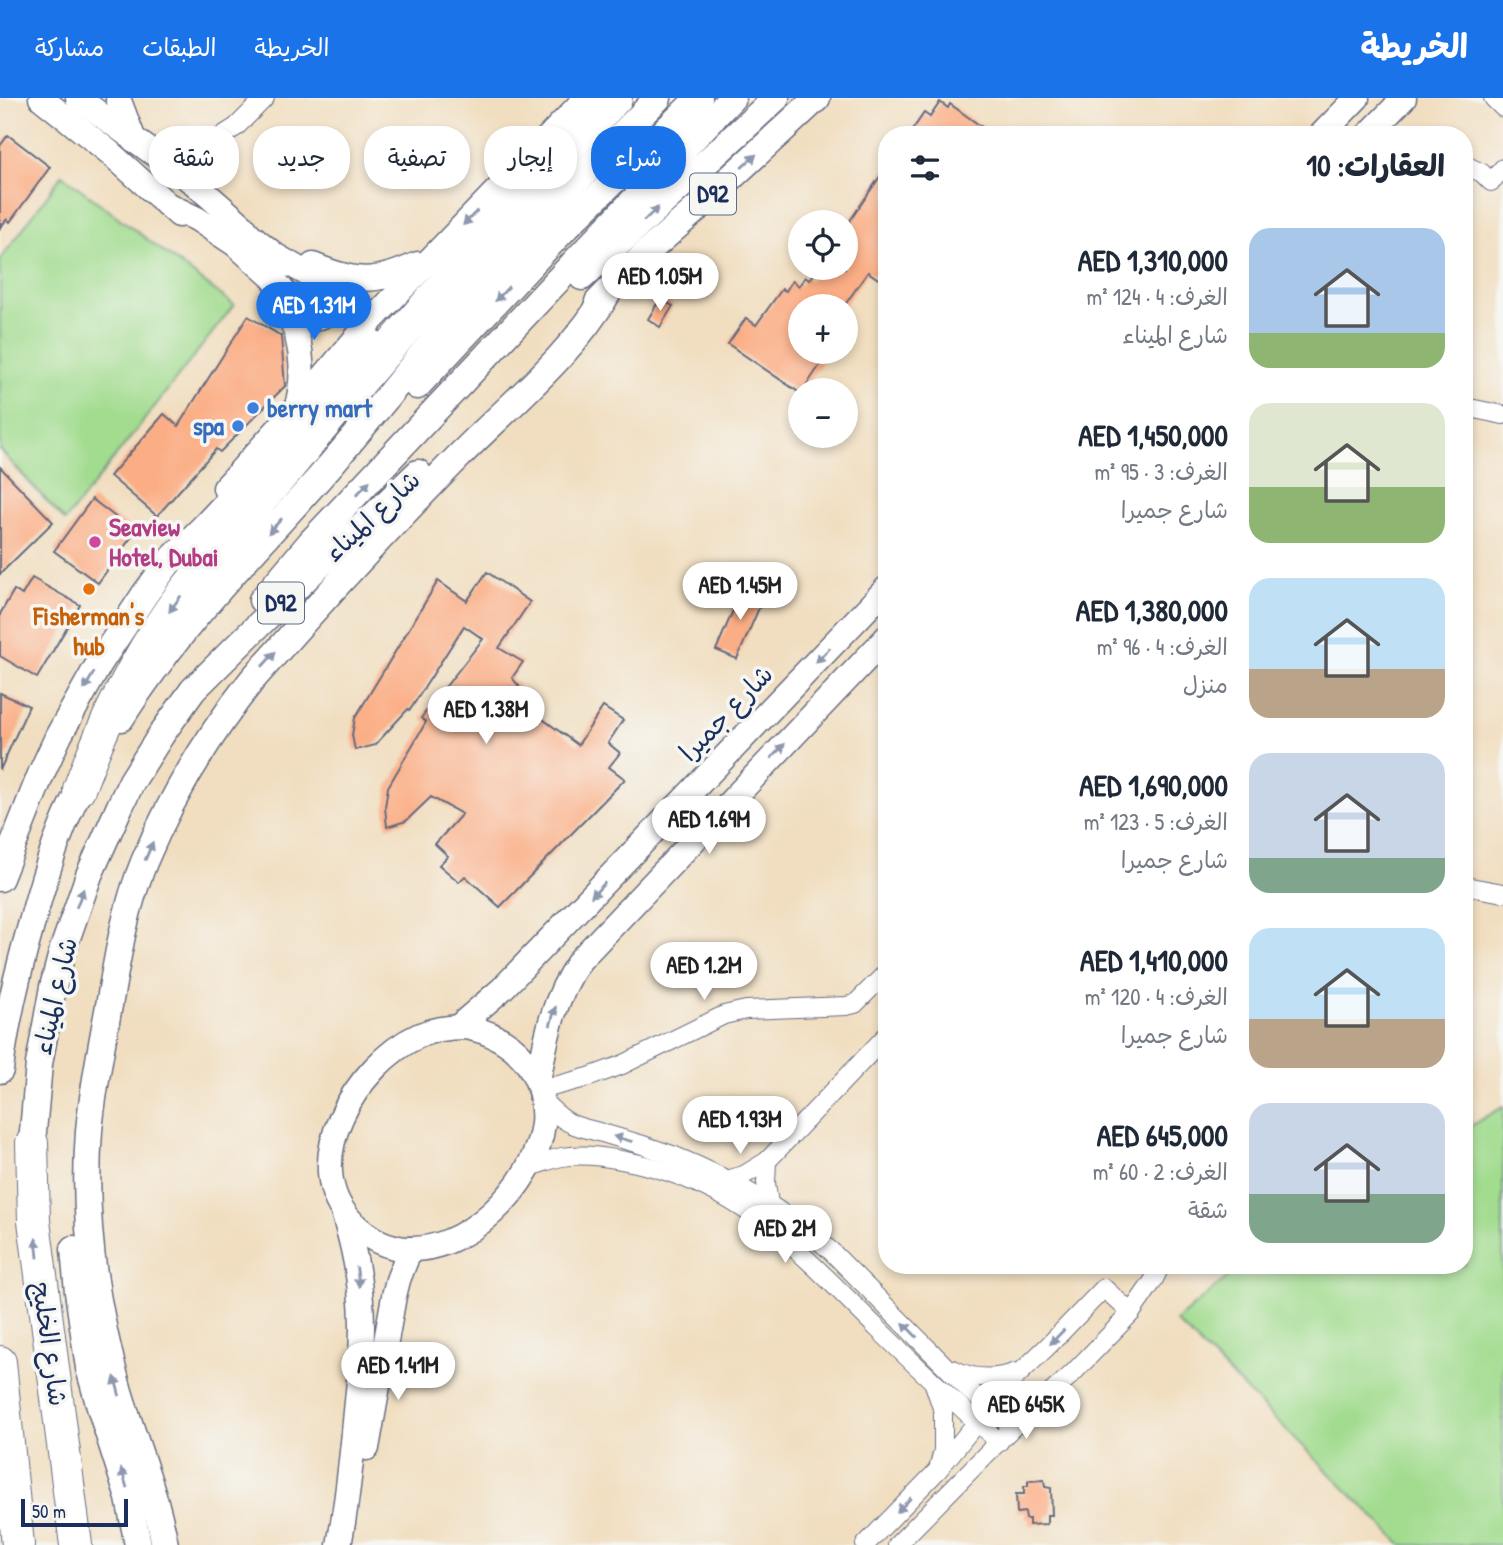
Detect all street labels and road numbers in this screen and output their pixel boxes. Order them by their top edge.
road number: D92 [690,174,736,214]
street label: شارع الميناء [316,462,428,570]
road number: D92 [258,582,304,624]
street label: شارع جميرا [671,657,781,769]
street label: شارع الميناء [24,934,86,1058]
street label: شارع الخليج [23,1280,77,1408]

